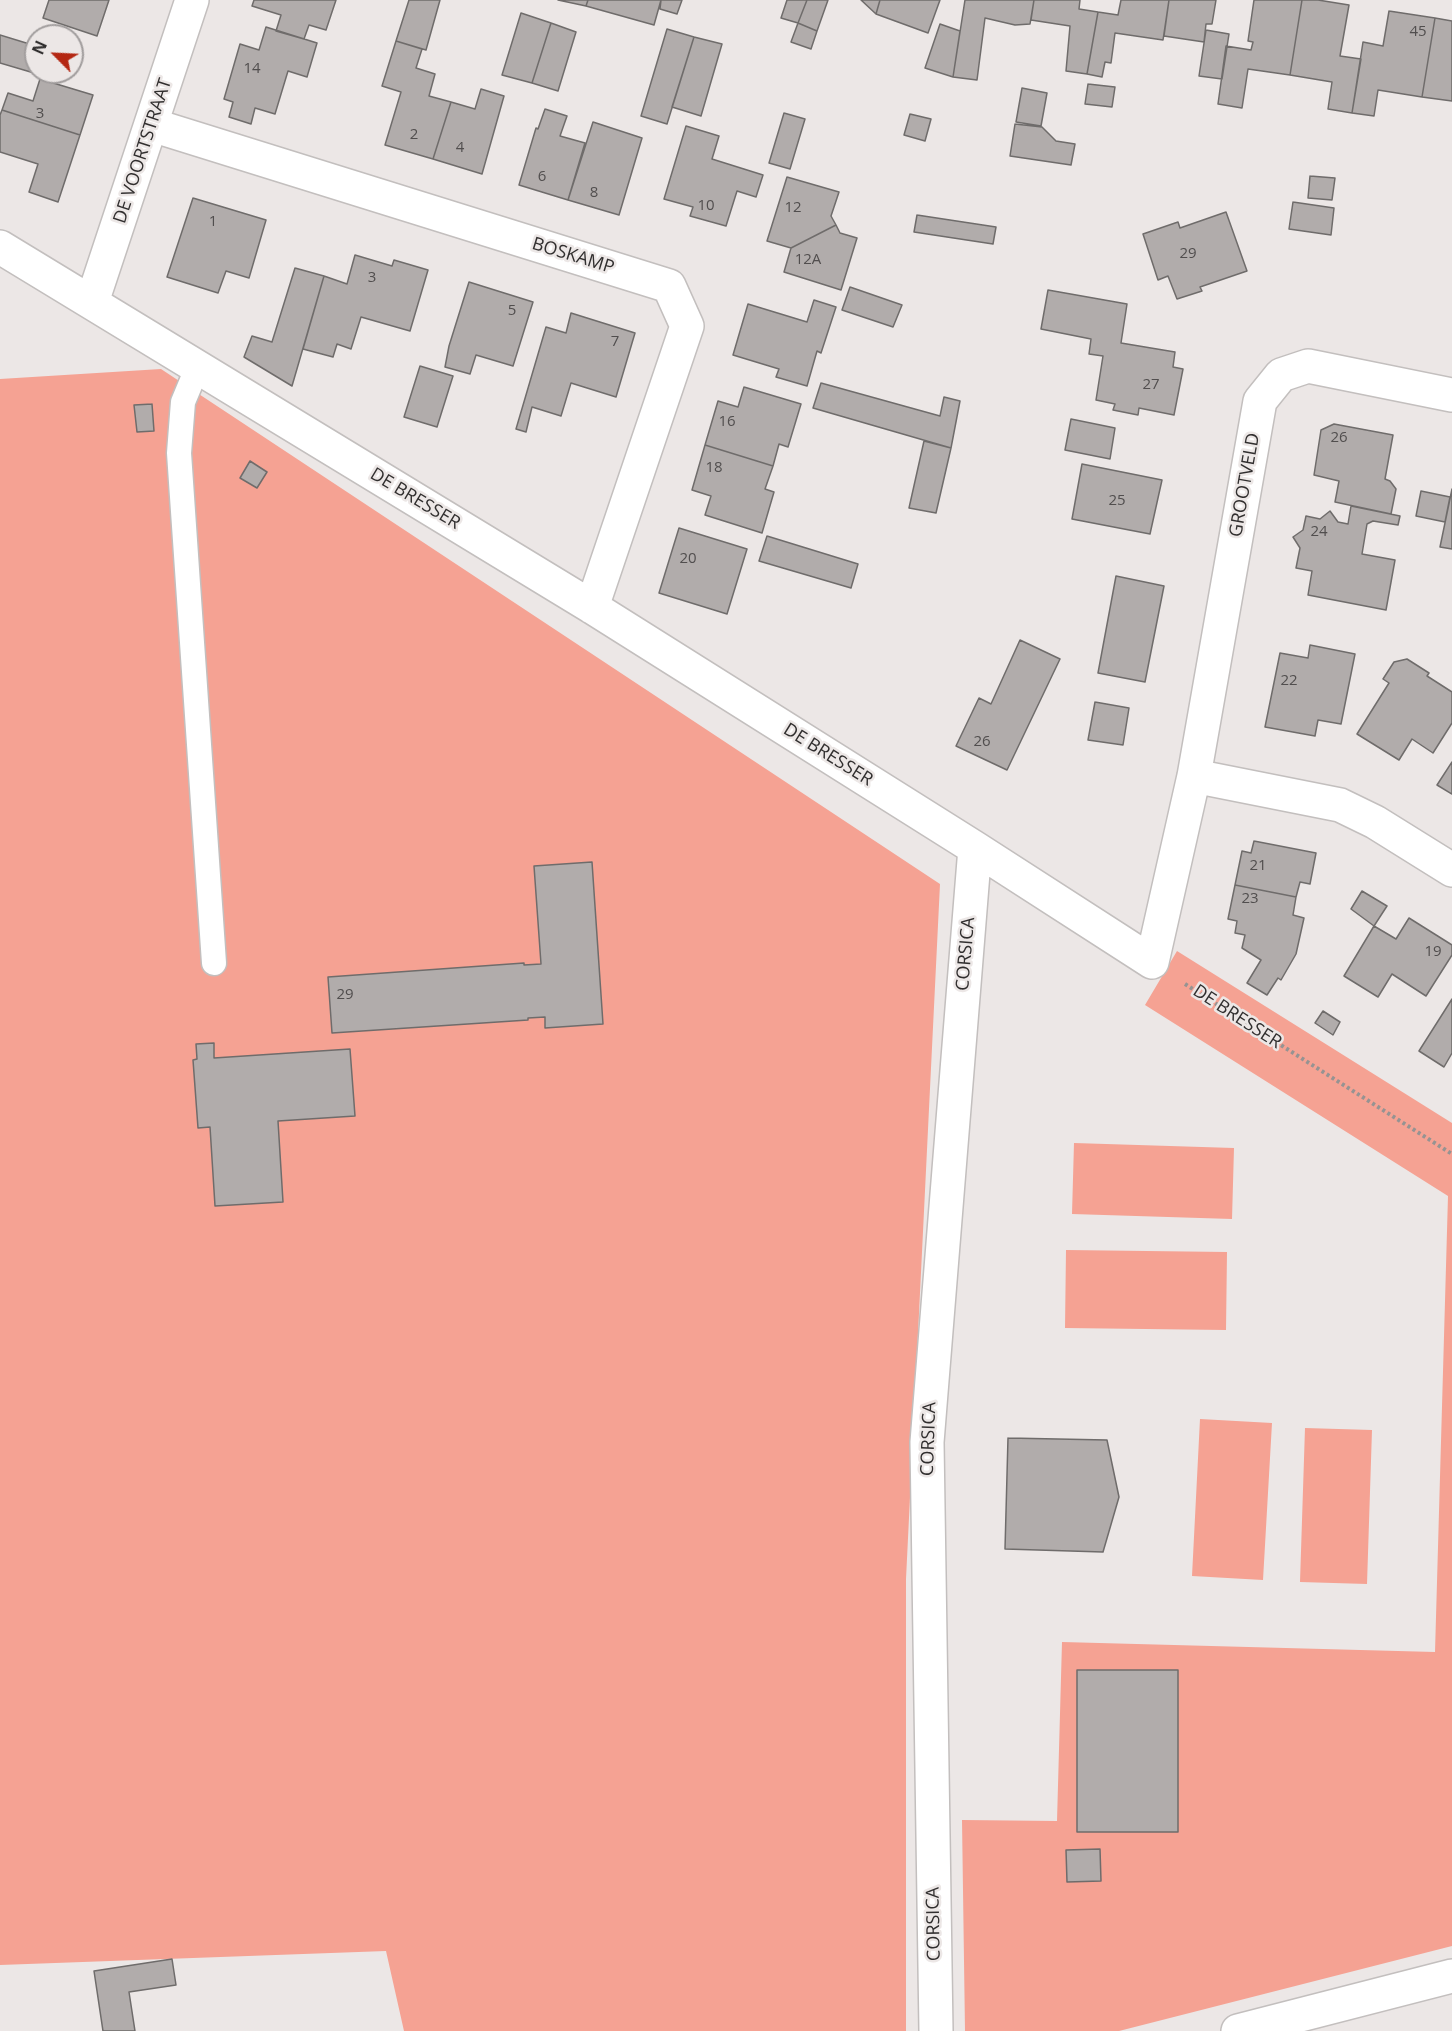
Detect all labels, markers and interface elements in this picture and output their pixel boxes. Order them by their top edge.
house number: 45 [1409,23,1427,41]
north arrow [24,24,84,84]
text: N [27,37,52,58]
house number: 14 [243,60,261,78]
street label: DE VOORTSTRAAT [109,76,177,226]
house number: 3 [36,105,44,123]
house number: 2 [410,126,418,144]
house number: 4 [456,139,464,157]
house number: 6 [538,168,546,186]
house number: 8 [590,184,598,202]
house number: 10 [697,197,715,215]
house number: 12 [784,199,802,217]
house number: 1 [209,213,217,231]
street label: BOSKAMP [529,233,617,279]
house number: 29 [1179,245,1197,263]
house number: 12A [795,251,821,269]
house number: 3 [368,269,376,287]
house number: 5 [508,302,516,320]
house number: 7 [611,333,619,351]
house number: 27 [1142,376,1160,394]
house number: 16 [718,413,736,431]
house number: 26 [1330,429,1348,447]
street label: GROOTVELD [1225,431,1265,539]
house number: 18 [705,459,723,477]
street label: DE BRESSER [366,464,464,534]
house number: 25 [1108,492,1126,510]
house number: 24 [1310,523,1328,541]
house number: 20 [679,550,697,568]
house number: 22 [1280,672,1298,690]
street label: DE BRESSER [779,719,877,791]
house number: 26 [973,733,991,751]
house number: 21 [1249,857,1267,875]
house number: 23 [1241,890,1259,908]
street label: CORSICA [952,916,980,992]
house number: 19 [1424,943,1442,961]
street label: DE BRESSER [1189,980,1285,1054]
house number: 29 [336,986,354,1004]
street label: CORSICA [917,1402,941,1476]
street label: CORSICA [923,1887,945,1961]

